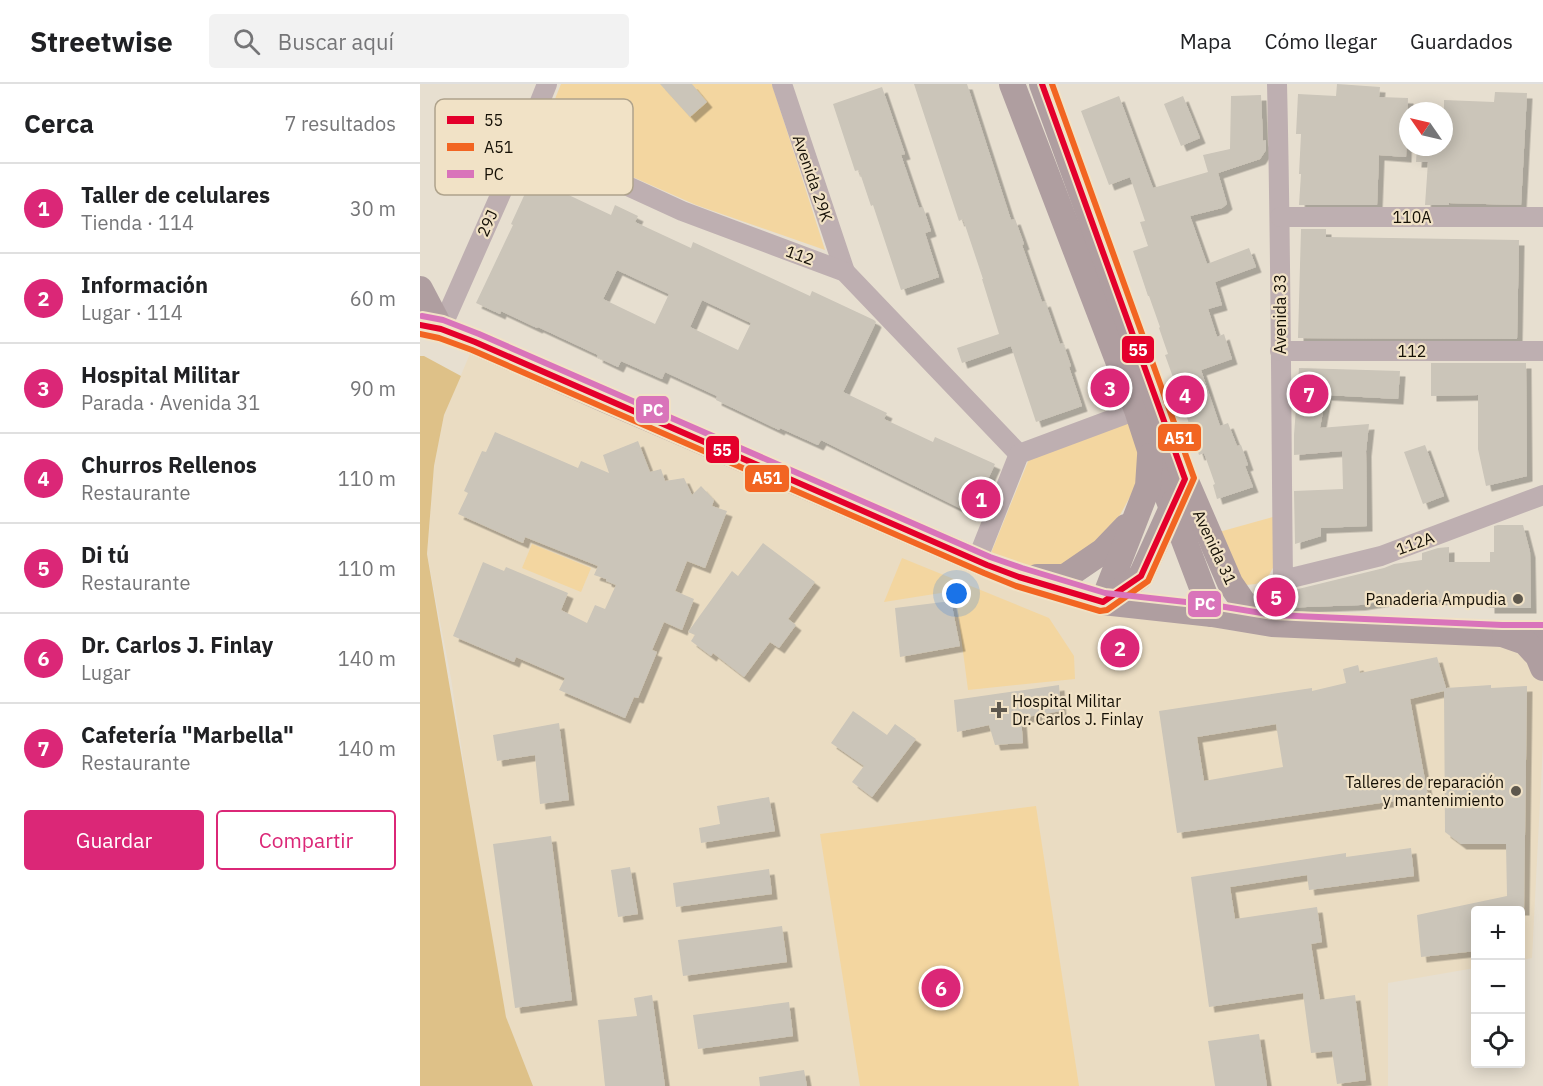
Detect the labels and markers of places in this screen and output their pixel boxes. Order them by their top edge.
pin: 3 [1090,366,1130,410]
pin: 4 [1166,372,1204,418]
pin: 7 [1290,372,1328,416]
pin: 1 [962,476,1000,522]
pin: 5 [1256,574,1296,620]
place label: Panaderia Ampudia [1366,589,1506,609]
marker: Panaderia Ampudia [1511,592,1525,606]
pin: 2 [1100,626,1140,670]
place label: Hospital Militar Dr. Carlos J. Finlay [1012,691,1144,729]
marker: Hospital Militar Dr. Carlos J. Finlay [990,701,1008,719]
place label: Talleres de reparación y mantenimiento [1345,772,1504,810]
marker: Talleres de reparación y mantenimiento [1509,784,1523,798]
pin: 6 [922,966,960,1010]

